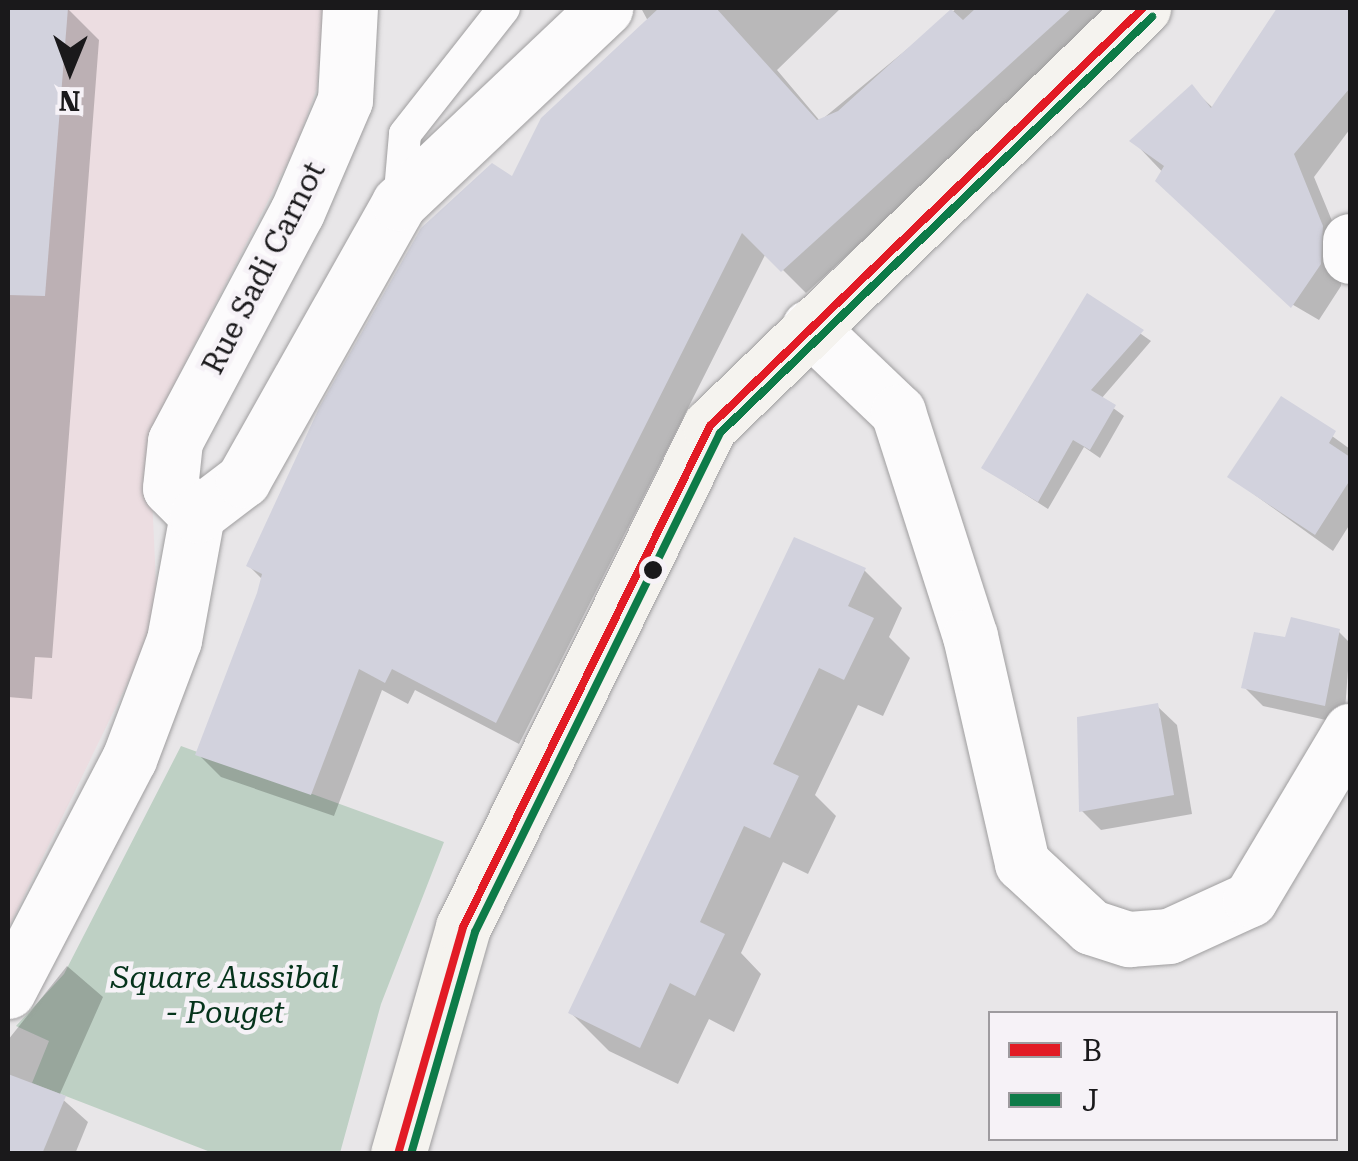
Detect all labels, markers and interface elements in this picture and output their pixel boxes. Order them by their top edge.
north arrow [20,20,120,120]
text: N [58,84,81,117]
street label: Rue Sadi Carnot [195,156,333,380]
unlabelled marker [643,560,663,580]
park label: Square Aussibal - Pouget [111,960,339,1030]
legend [988,1011,1338,1141]
text: B [1082,1033,1102,1068]
text: J [1082,1083,1099,1118]

